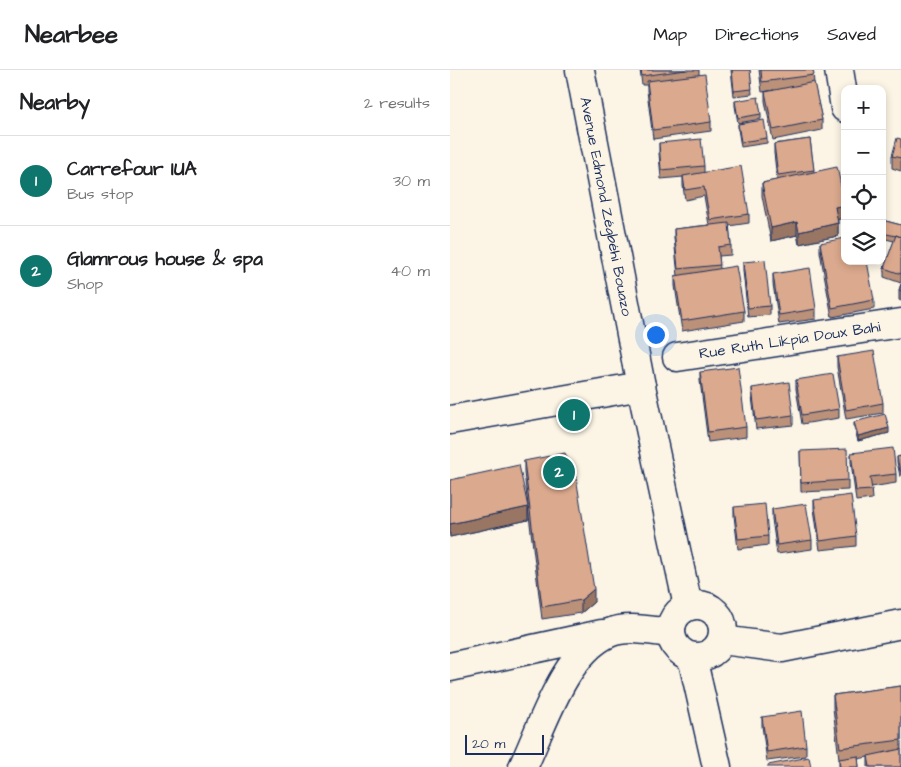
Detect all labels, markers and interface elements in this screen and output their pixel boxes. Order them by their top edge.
text: Nearbee [25,18,118,52]
text: Map [653,22,687,47]
text: Directions [715,22,799,47]
text: Saved [827,22,876,47]
map controls [841,85,886,265]
button: + [841,85,886,130]
text: Nearby [20,88,90,117]
text: 2 results [364,92,430,114]
street label: Avenue Edmond Zégbéhi Bouazo [574,95,637,319]
button: − [841,130,886,175]
text: Carrefour IUA [67,156,197,183]
text: 1 [35,170,37,192]
text: 30 m [393,170,430,192]
button: locate [841,175,886,220]
text: Bus stop [67,183,133,205]
button: layers [841,220,886,265]
text: Glamrous house & spa [67,246,263,273]
text: 2 [31,260,41,282]
text: 40 m [390,260,430,282]
text: Shop [67,273,103,295]
street label: Rue Ruth Likpia Doux Bahi [698,316,883,365]
your location [643,322,669,348]
pin: 1 [558,396,590,434]
pin: 2 [543,453,575,491]
scale bar [465,732,544,755]
text: 20 m [472,734,505,754]

